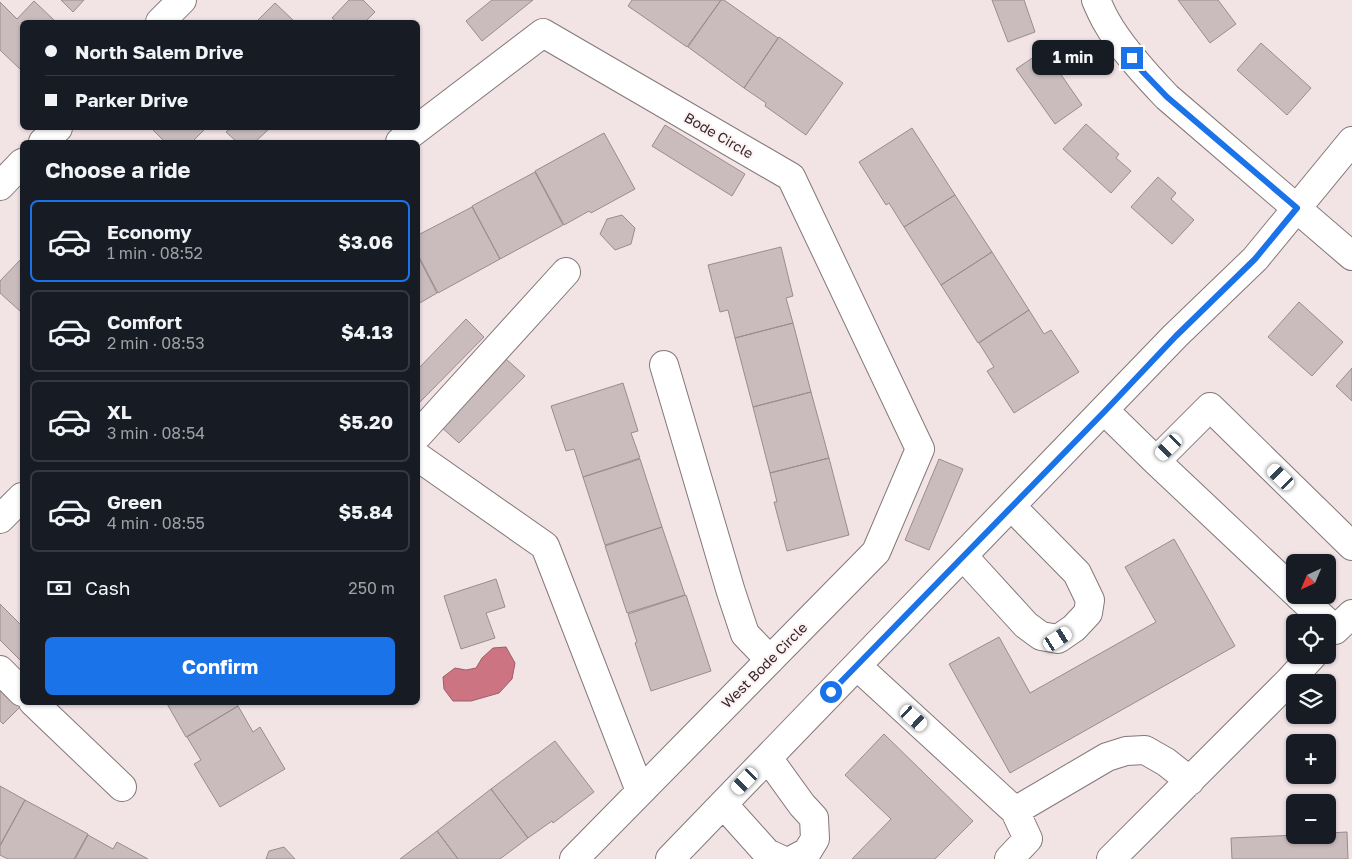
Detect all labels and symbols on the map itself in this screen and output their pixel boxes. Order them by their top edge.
callout: 1 min [1032,40,1114,76]
route end [1121,47,1143,69]
street label: Bode Circle [682,108,756,162]
car [1153,431,1184,463]
car [1265,461,1297,493]
north arrow [1286,554,1336,604]
street label: West Bode Circle [718,619,810,711]
car [1041,625,1074,653]
route start [820,681,842,703]
car [897,702,930,734]
car [729,765,760,797]

